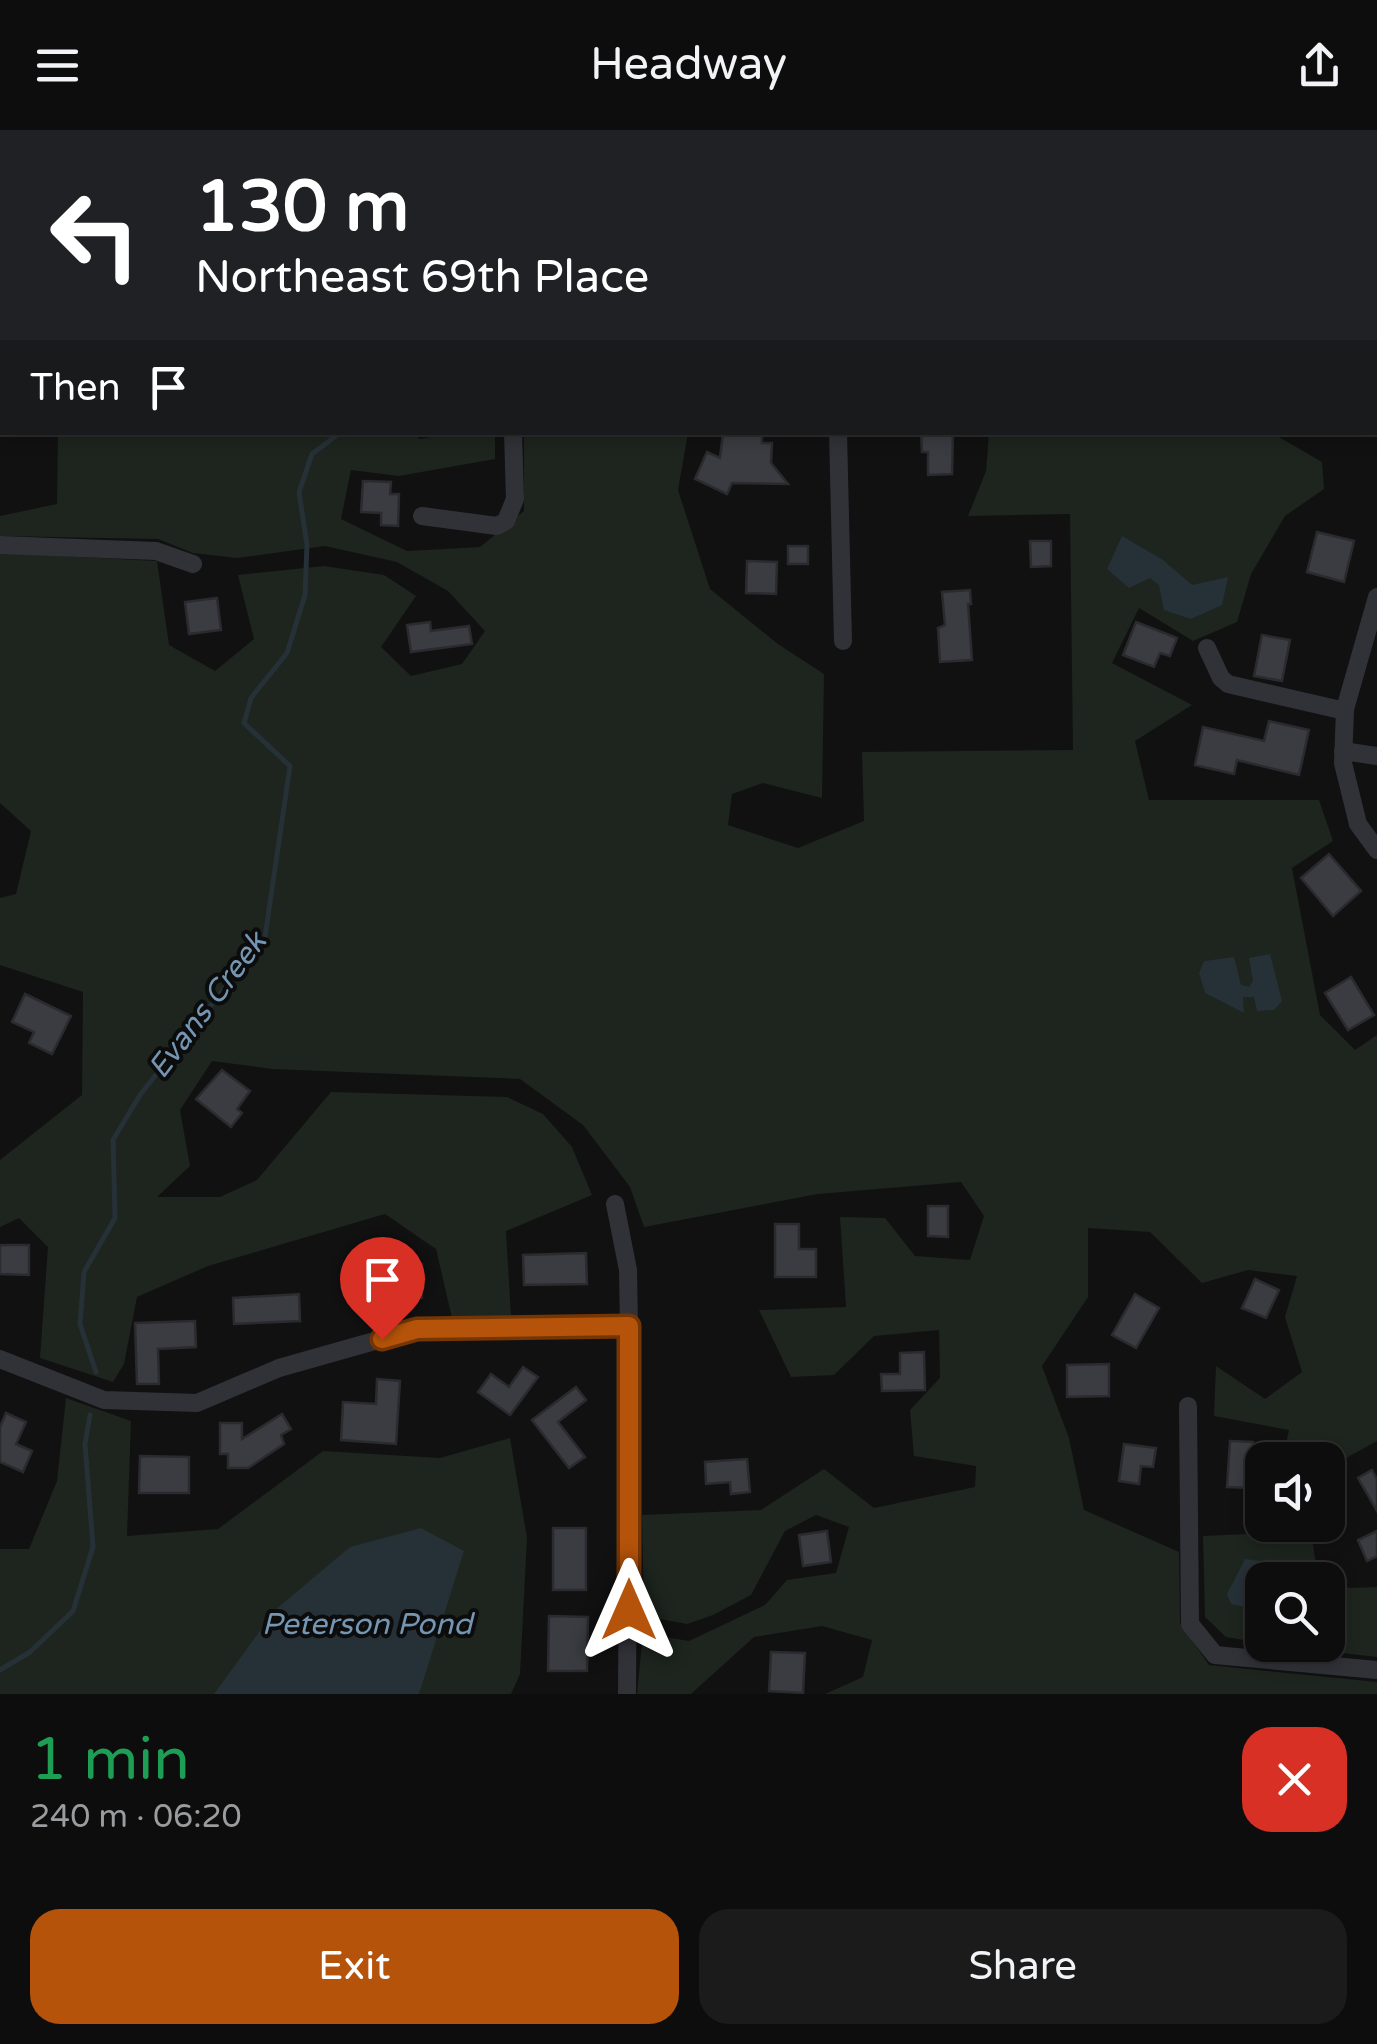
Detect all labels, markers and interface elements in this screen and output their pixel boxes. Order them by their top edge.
icon: menu [30,38,85,93]
text: Headway [590,38,787,92]
icon: share [1292,38,1347,93]
text: 130 m [195,166,409,250]
icon: left [30,170,160,300]
text: Northeast 69th Place [195,251,649,305]
icon: arrive [141,360,196,415]
text: Then [30,365,121,411]
water label: Evans Creek [140,923,276,1086]
pin [340,1237,425,1340]
icon: arrive [355,1252,410,1307]
map controls [1245,1442,1345,1662]
button: sound [1245,1442,1345,1542]
position arrow [577,1558,681,1662]
button: search [1245,1562,1345,1662]
water label: Peterson Pond [262,1606,475,1643]
text: 1 min [30,1724,190,1796]
button: close [1242,1727,1347,1832]
text: 240 m · 06:20 [30,1798,242,1836]
button: Exit [30,1909,679,2024]
button: Share [699,1909,1347,2024]

